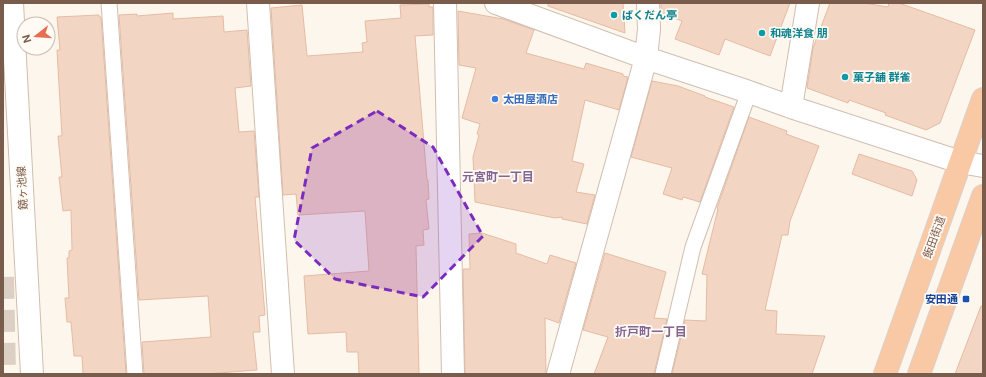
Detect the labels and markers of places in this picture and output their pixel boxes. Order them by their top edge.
place label: ばくだん亭 [622,8,677,22]
marker: ばくだん亭 [609,10,619,20]
place label: 和魂洋食 朋 [770,26,828,40]
marker: 和魂洋食 朋 [757,28,767,38]
place label: 菓子舗 群雀 [853,70,911,84]
marker: 菓子舗 群雀 [840,72,850,82]
place label: 太田屋酒店 [503,92,558,106]
marker: 太田屋酒店 [490,94,500,104]
place label: 安田通 [925,292,958,306]
marker: 安田通 [961,294,971,304]

